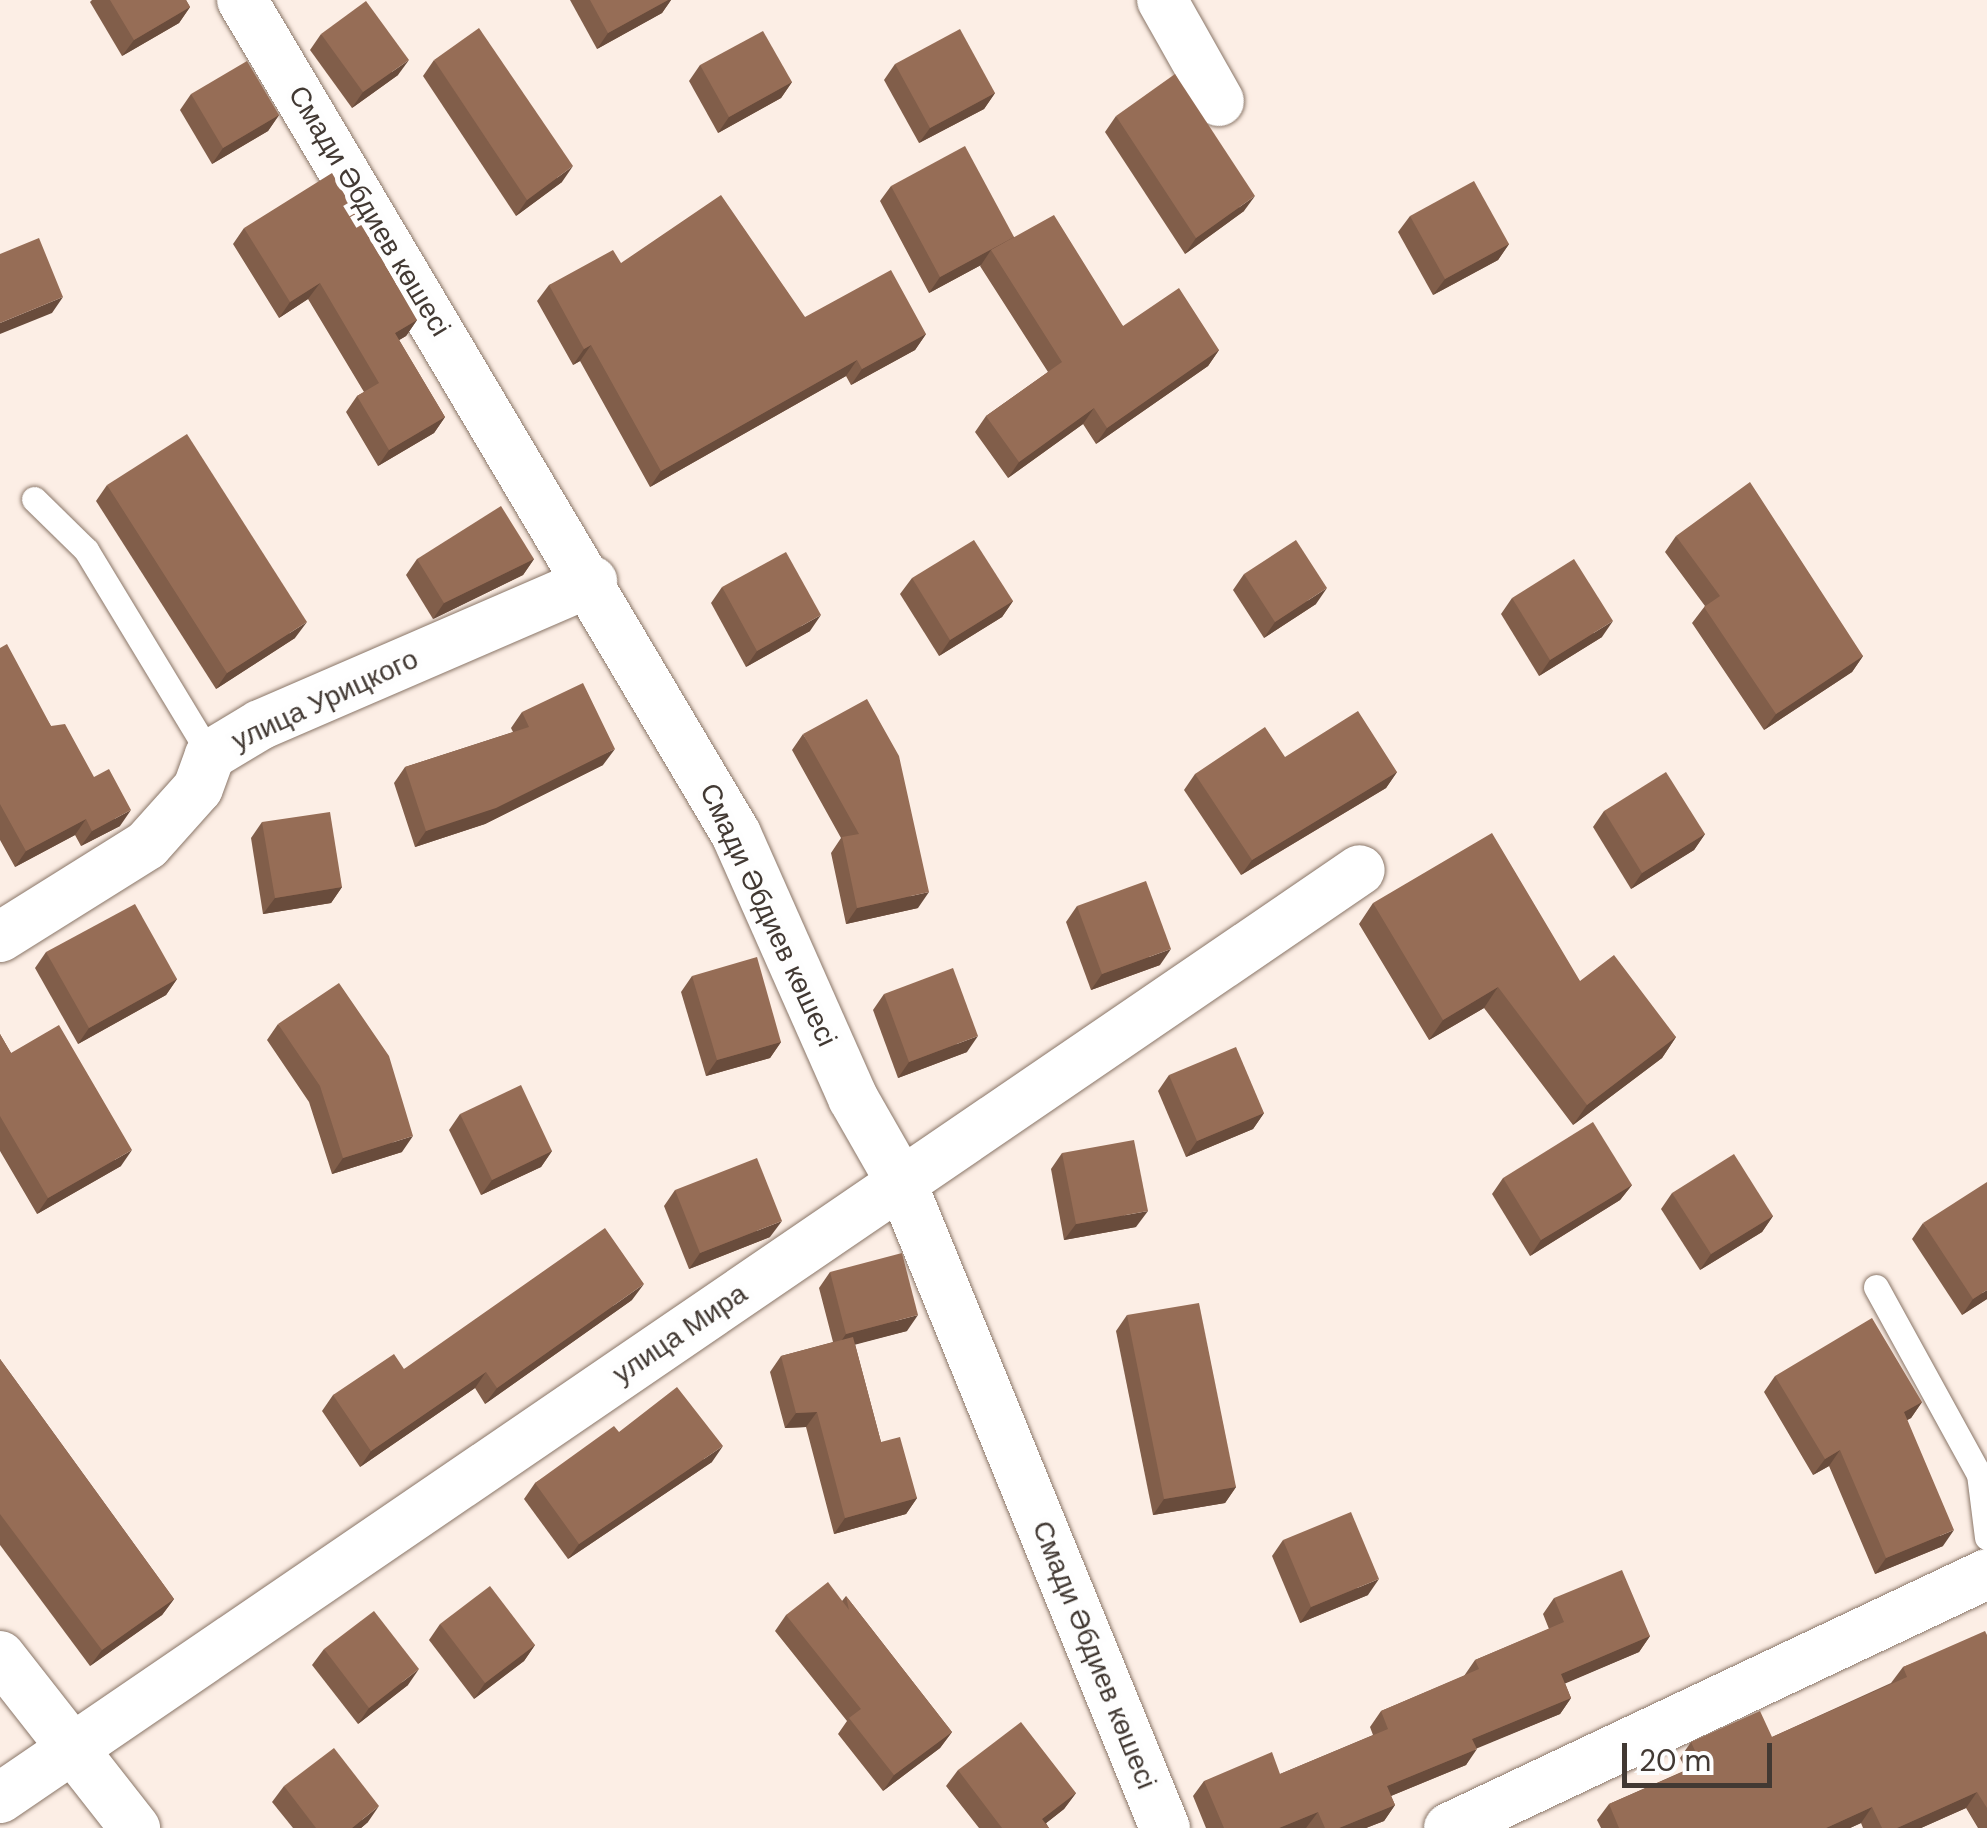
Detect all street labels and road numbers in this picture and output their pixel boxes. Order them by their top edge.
street label: Смади Әбдиев көшесі [281,80,457,342]
street label: улица Урицкого [227,642,423,758]
street label: Смади Әбдиев көшесі [692,778,844,1052]
street label: улица Мира [607,1277,753,1391]
street label: Смади Әбдиев көшесі [1025,1516,1163,1794]

